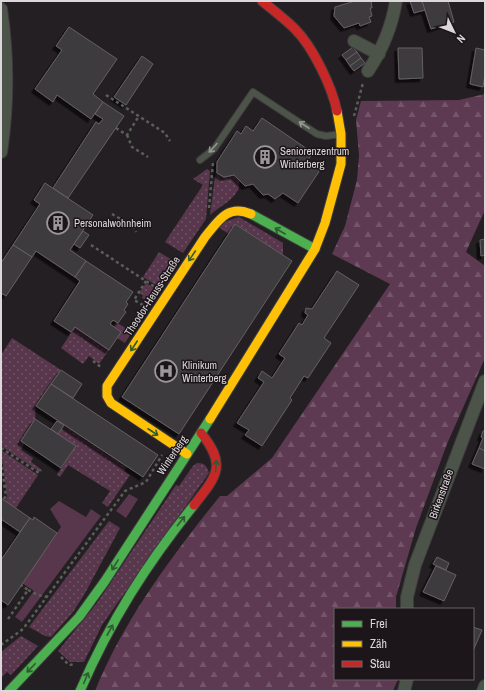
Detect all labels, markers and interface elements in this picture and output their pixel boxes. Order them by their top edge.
north arrow [434,12,474,52]
text: N [454,32,469,46]
one-way arrow [299,121,310,129]
one-way arrow [209,142,218,153]
building icon: Seniorenzentrum Winterberg [252,144,278,170]
place label: Seniorenzentrum Winterberg [280,144,349,171]
building icon: Personalwohnheim [45,210,71,236]
place label: Personalwohnheim [74,216,151,230]
one-way arrow [275,226,287,234]
one-way arrow [188,251,196,262]
street label: Theodor-Heuss-Straße [121,254,183,338]
one-way arrow [130,340,138,351]
hospital icon: Klinikum Winterberg [153,358,179,384]
place label: Klinikum Winterberg [182,358,227,385]
one-way arrow [147,428,158,436]
street label: Winterberg [154,433,190,477]
one-way arrow [213,460,220,473]
street label: Birkenstraße [426,467,456,521]
one-way arrow [177,516,185,527]
one-way arrow [111,559,119,570]
legend [334,608,474,680]
text: Frei [370,616,388,632]
one-way arrow [106,624,114,636]
text: Zäh [370,636,387,652]
text: Stau [370,656,390,672]
one-way arrow [26,663,36,673]
one-way arrow [83,672,90,684]

